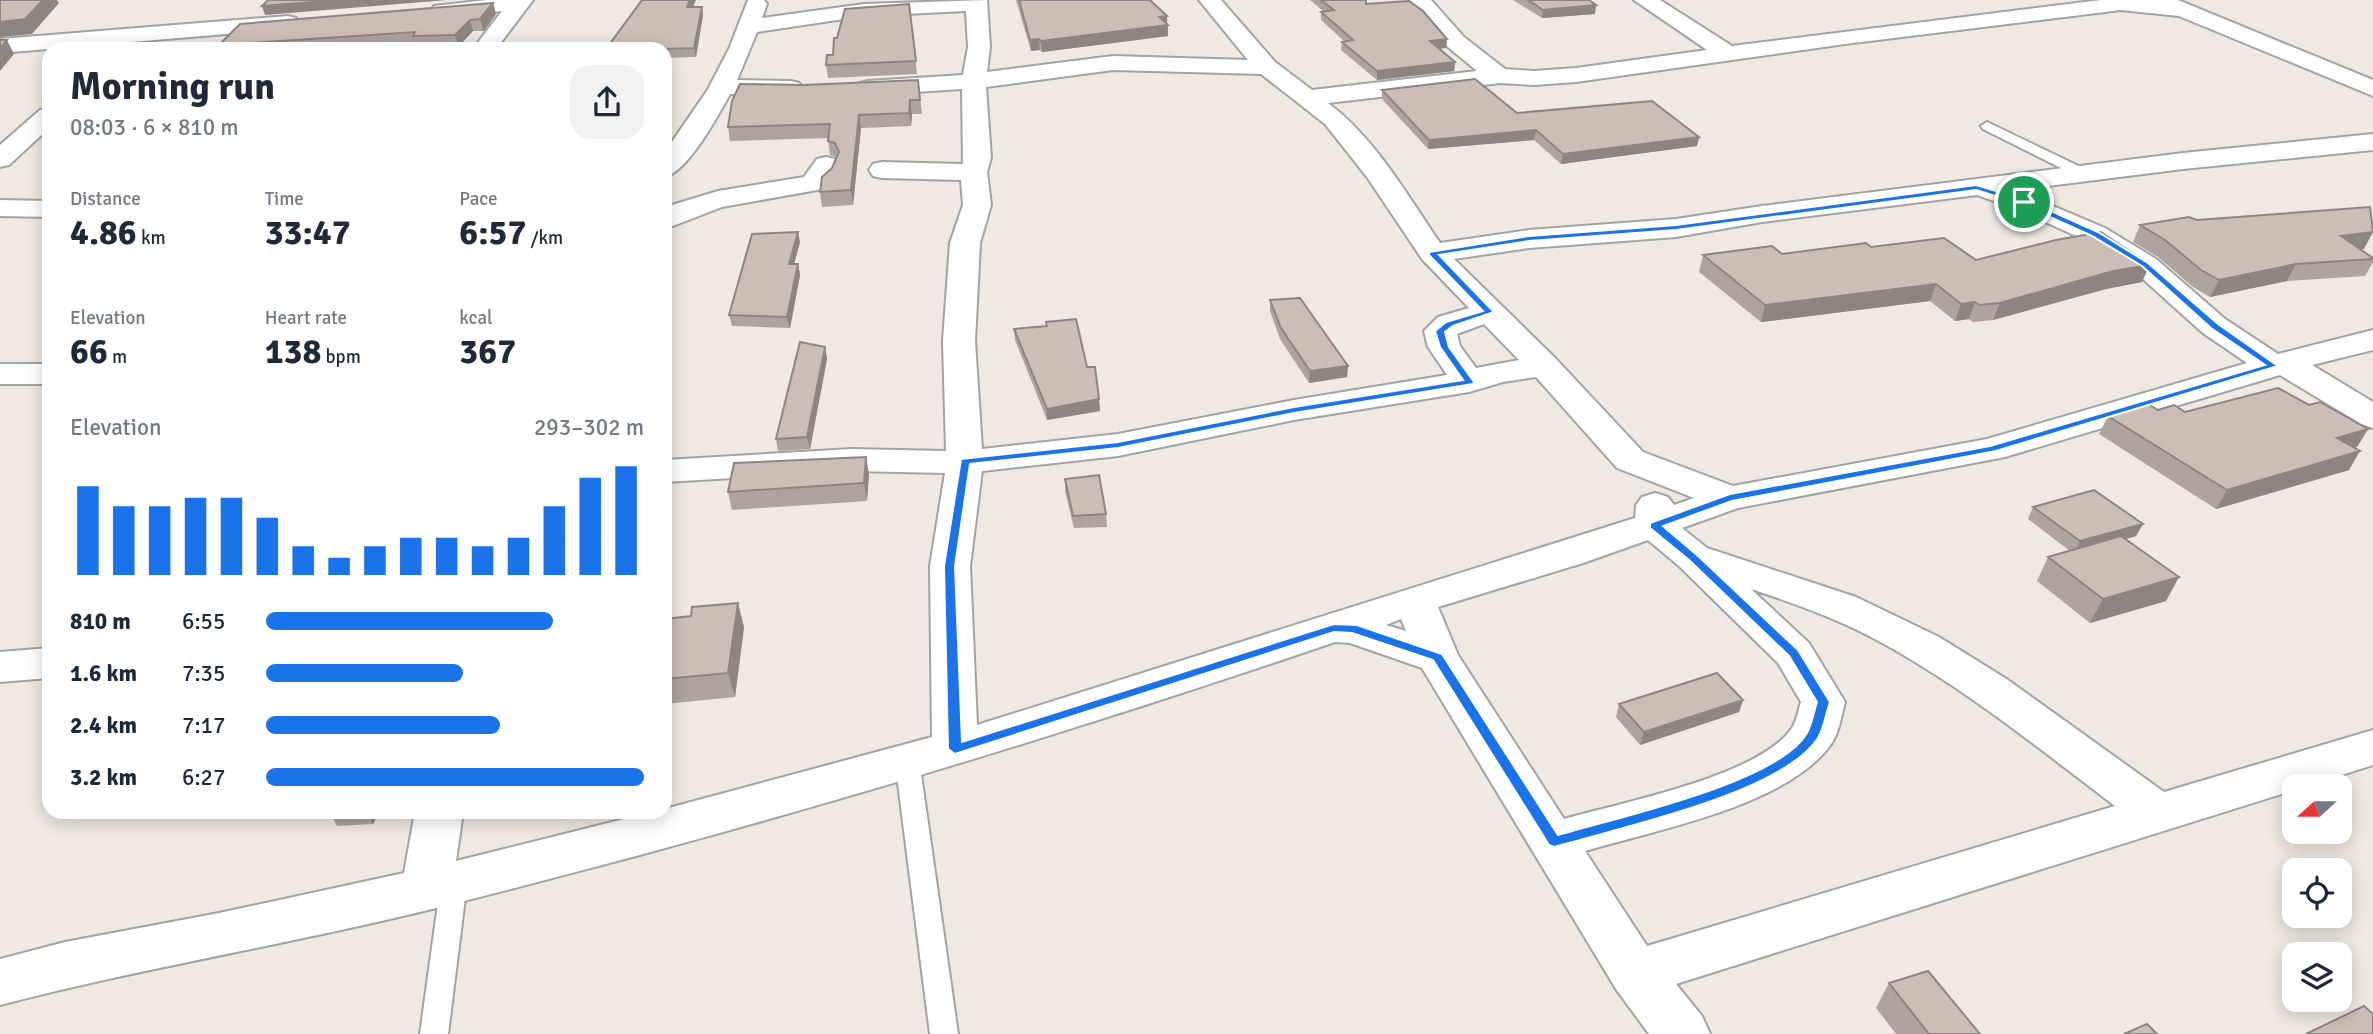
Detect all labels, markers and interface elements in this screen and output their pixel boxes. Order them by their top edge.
text: Morning run [70,63,275,110]
button: share [570,65,644,139]
text: 08:03 · 6 × 810 m [70,113,239,142]
pin [1994,172,2054,232]
icon: arrive [2005,183,2043,221]
text: Distance [70,187,141,211]
text: Time [265,187,304,211]
text: Pace [459,187,498,211]
text: 4.86 [70,211,137,254]
text: 33:47 [265,211,351,254]
text: 6:57 [459,211,526,254]
text: km [137,226,166,250]
text: /km [526,226,563,250]
text: Elevation [70,306,146,330]
text: Heart rate [265,306,347,330]
text: kcal [459,306,493,330]
text: 66 [70,330,108,373]
text: 138 [265,330,321,373]
text: 367 [459,330,516,373]
text: m [108,345,127,369]
text: bpm [321,345,361,369]
text: Elevation [70,413,162,442]
text: 293–302 m [534,413,644,442]
text: 810 m [70,607,131,636]
text: 6:55 [182,607,225,636]
text: 1.6 km [70,659,137,688]
text: 7:35 [182,659,225,688]
text: 2.4 km [70,711,137,740]
text: 7:17 [182,711,225,740]
text: 3.2 km [70,763,137,792]
text: 6:27 [182,763,225,792]
north arrow [2282,774,2352,844]
map controls [2282,774,2352,1012]
button: locate [2282,858,2352,928]
button: layers [2282,942,2352,1012]

